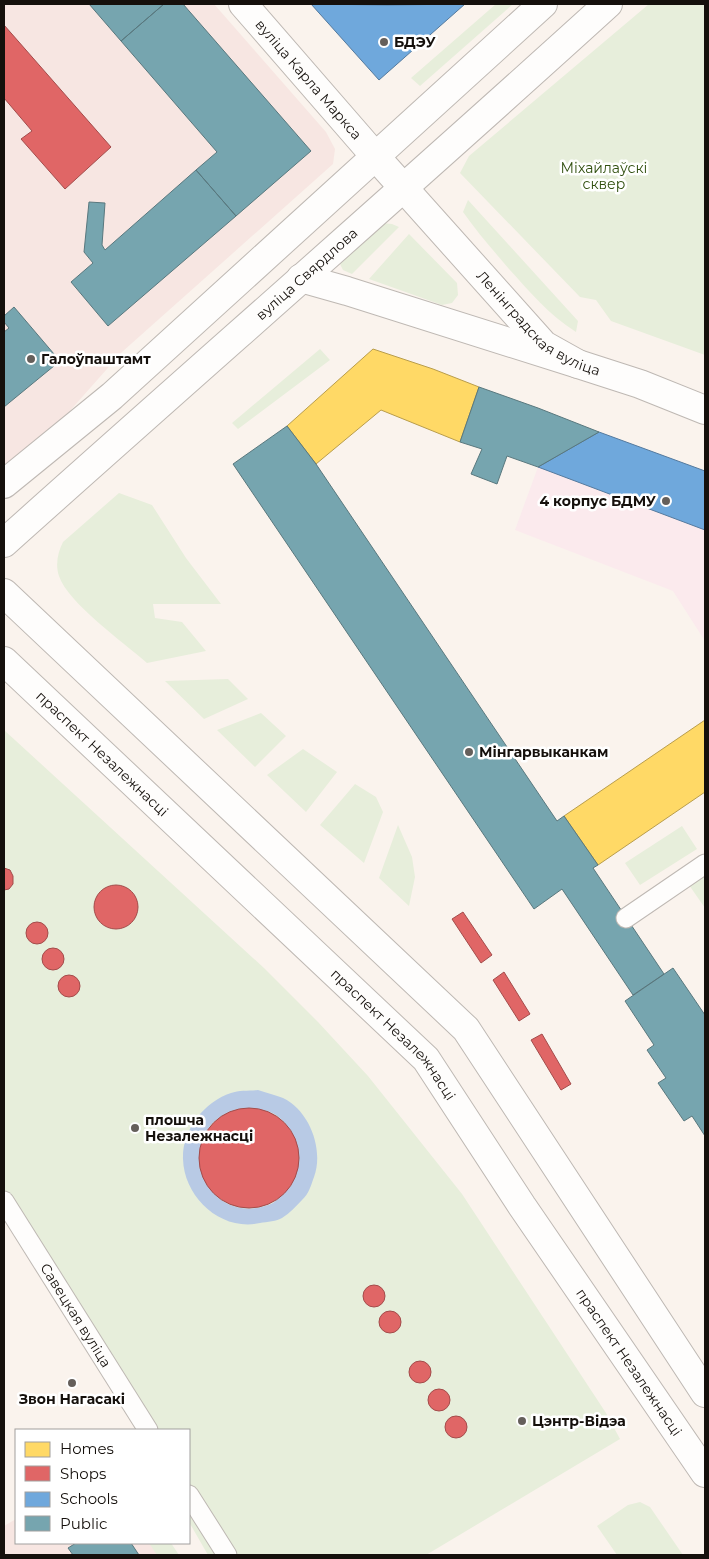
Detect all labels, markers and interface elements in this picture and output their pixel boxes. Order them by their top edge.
street label: вуліца Карла Маркса [251,16,366,143]
place label: БДЭУ [394,33,436,51]
marker: БДЭУ [378,36,390,48]
park label: Міхайлаўскі сквер [561,159,647,193]
street label: вуліца Свярдлова [252,224,361,324]
street label: Ленінградская вуліца [473,267,602,380]
place label: Галоўпаштамт [41,350,151,368]
marker: Галоўпаштамт [25,353,37,365]
place label: 4 корпус БДМУ [539,492,657,510]
marker: 4 корпус БДМУ [660,495,672,507]
street label: праспект Незалежнасці [32,687,172,820]
place label: Мінгарвыканкам [479,743,608,761]
marker: Мінгарвыканкам [463,746,475,758]
street label: праспект Незалежнасці [327,965,459,1104]
place label: плошча Незалежнасці [145,1111,253,1145]
marker: плошча Незалежнасці [129,1122,141,1134]
street label: Савецкая вуліца [36,1260,115,1371]
street label: праспект Незалежнасці [572,1285,686,1439]
marker: Звон Нагасакі [66,1377,78,1389]
place label: Звон Нагасакі [18,1390,125,1408]
place label: Цэнтр-Відэа [532,1412,626,1430]
marker: Цэнтр-Відэа [516,1415,528,1427]
legend [15,1429,190,1544]
text: Homes [60,1439,114,1458]
text: Shops [60,1464,106,1483]
text: Schools [60,1489,118,1508]
text: Public [60,1514,108,1533]

